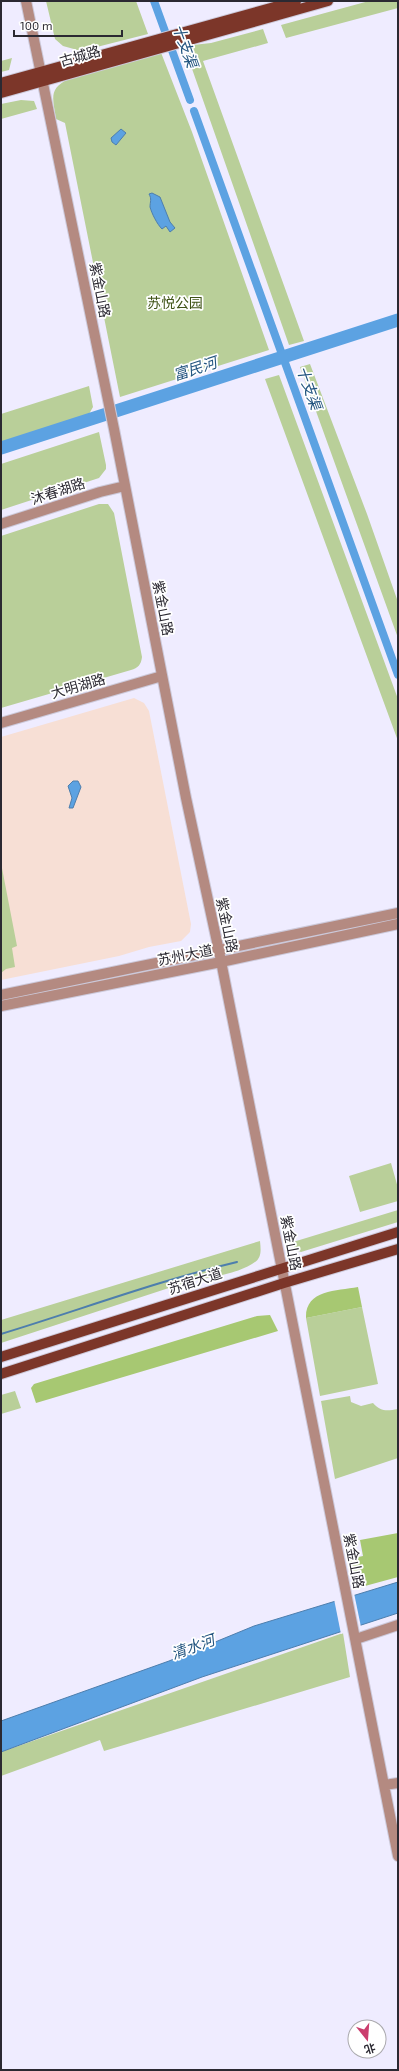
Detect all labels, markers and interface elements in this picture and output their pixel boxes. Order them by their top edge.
scale bar [14,12,122,38]
text: 100 m [20,18,52,32]
water label: 十支渠 [170,21,203,72]
street label: 古城路 [57,42,102,69]
street label: 紫金山路 [87,261,114,319]
park label: 苏悦公园 [147,294,203,311]
water label: 富民河 [171,352,222,384]
water label: 十支渠 [294,363,327,414]
street label: 沐春湖路 [29,474,87,507]
street label: 紫金山路 [150,579,177,637]
street label: 大明湖路 [49,670,107,701]
street label: 紫金山路 [213,896,242,954]
street label: 苏州大道 [156,941,214,968]
street label: 紫金山路 [278,1214,305,1272]
street label: 苏宿大道 [166,1264,224,1297]
street label: 紫金山路 [341,1532,368,1590]
water label: 清水河 [168,1629,220,1662]
north arrow [347,2019,387,2059]
text: 北 [363,2041,377,2057]

